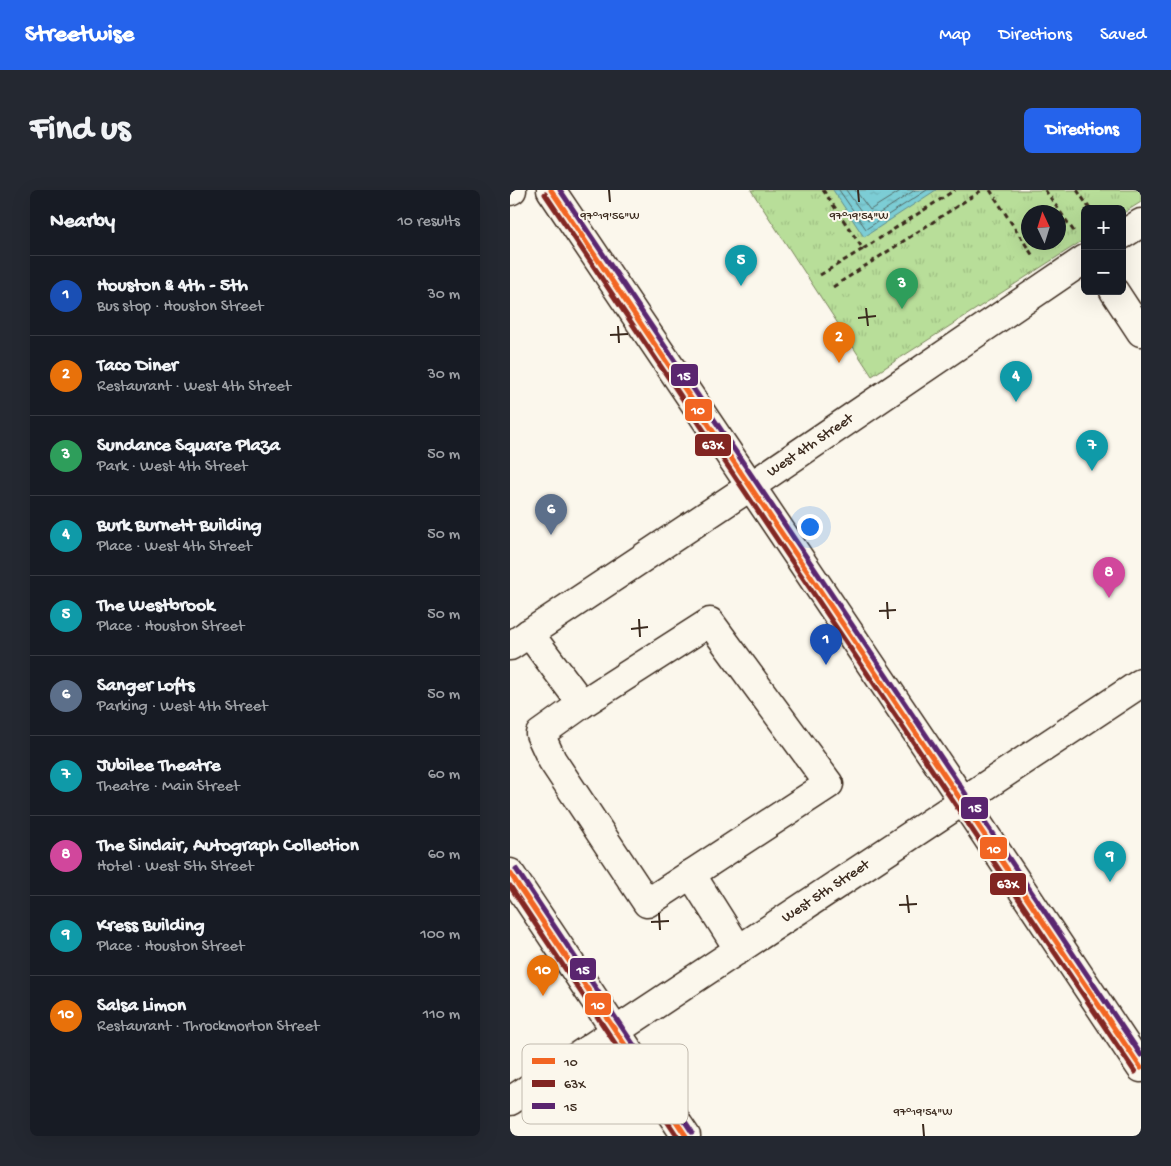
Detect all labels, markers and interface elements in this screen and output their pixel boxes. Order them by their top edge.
text: Streetwise [25,21,134,50]
text: Map [939,25,971,46]
text: Directions [999,25,1072,46]
text: Saved [1100,25,1146,46]
button: Directions [1024,108,1141,153]
text: Find us [30,110,130,151]
north arrow [1021,205,1066,250]
map controls [1081,205,1126,295]
button: + [1081,205,1126,250]
text: Nearby [50,210,115,235]
text: 97°19'56"W [579,210,640,224]
text: 97°19'54"W [829,210,888,224]
text: 10 results [397,213,460,232]
pin: 5 [725,245,757,286]
button: − [1081,250,1126,295]
pin: 3 [886,268,918,309]
text: Houston & 4th - 5th [97,275,248,298]
text: 1 [63,286,69,305]
text: 30 m [427,286,460,305]
text: Bus stop · Houston Street [97,298,263,317]
pin: 2 [823,322,855,363]
text: Taco Diner [97,355,178,378]
pin: 4 [1000,361,1032,402]
line badge: 15 [670,363,699,387]
text: 2 [62,366,70,385]
text: 30 m [427,366,460,385]
text: 15 [676,369,691,386]
text: Restaurant · West 4th Street [97,378,291,397]
line badge: 10 [684,398,713,422]
text: 10 [690,403,705,420]
street label: West 4th Street [764,409,859,481]
pin: 7 [1076,430,1108,471]
line badge: 63X [694,433,732,457]
text: Sundance Square Plaza [97,435,280,458]
text: 63X [702,438,725,455]
text: 3 [62,446,70,465]
text: 50 m [427,446,460,465]
text: Park · West 4th Street [97,458,247,477]
pin: 6 [535,494,567,535]
your location [797,514,823,540]
text: Burk Burnett Building [97,515,262,538]
text: 4 [62,526,70,545]
text: 50 m [427,526,460,545]
text: Place · West 4th Street [97,538,252,557]
pin: 8 [1093,557,1125,598]
text: The Westbrook [97,595,214,618]
text: 5 [62,606,70,625]
text: 50 m [427,606,460,625]
text: Place · Houston Street [97,618,244,637]
pin: 1 [810,624,842,665]
text: Sanger Lofts [97,675,195,698]
text: 6 [62,686,70,705]
text: 50 m [427,686,460,705]
text: Parking · West 4th Street [97,698,268,717]
text: Jubilee Theatre [97,755,221,778]
text: 7 [62,766,70,785]
text: 60 m [428,766,460,785]
text: Theatre · Main Street [97,778,239,797]
line badge: 15 [960,796,989,820]
text: 15 [967,801,982,818]
text: The Sinclair, Autograph Collection [97,835,359,858]
line badge: 10 [979,836,1008,860]
pin: 9 [1094,841,1126,882]
text: 10 [986,842,1001,859]
text: 8 [62,846,70,865]
text: 60 m [428,846,460,865]
street label: West 5th Street [779,855,875,927]
text: Hotel · West 5th Street [97,858,253,877]
line badge: 63X [989,872,1027,896]
text: 63X [997,877,1020,894]
text: Kress Building [97,915,205,938]
text: 9 [62,926,70,945]
text: 100 m [420,926,460,945]
text: Place · Houston Street [97,938,244,957]
pin: 10 [527,955,559,996]
line badge: 15 [569,957,597,981]
text: 15 [575,963,590,980]
line badge: 10 [584,992,612,1016]
text: Salsa Limon [97,995,186,1018]
text: 10 [590,998,605,1015]
text: 10 [58,1006,74,1025]
text: 110 m [423,1006,460,1025]
text: Restaurant · Throckmorton Street [97,1018,319,1037]
legend [522,1044,688,1124]
text: 10 [563,1055,578,1072]
text: 63X [564,1077,586,1094]
text: 15 [563,1100,577,1117]
text: 97°19'54"W [893,1106,952,1120]

